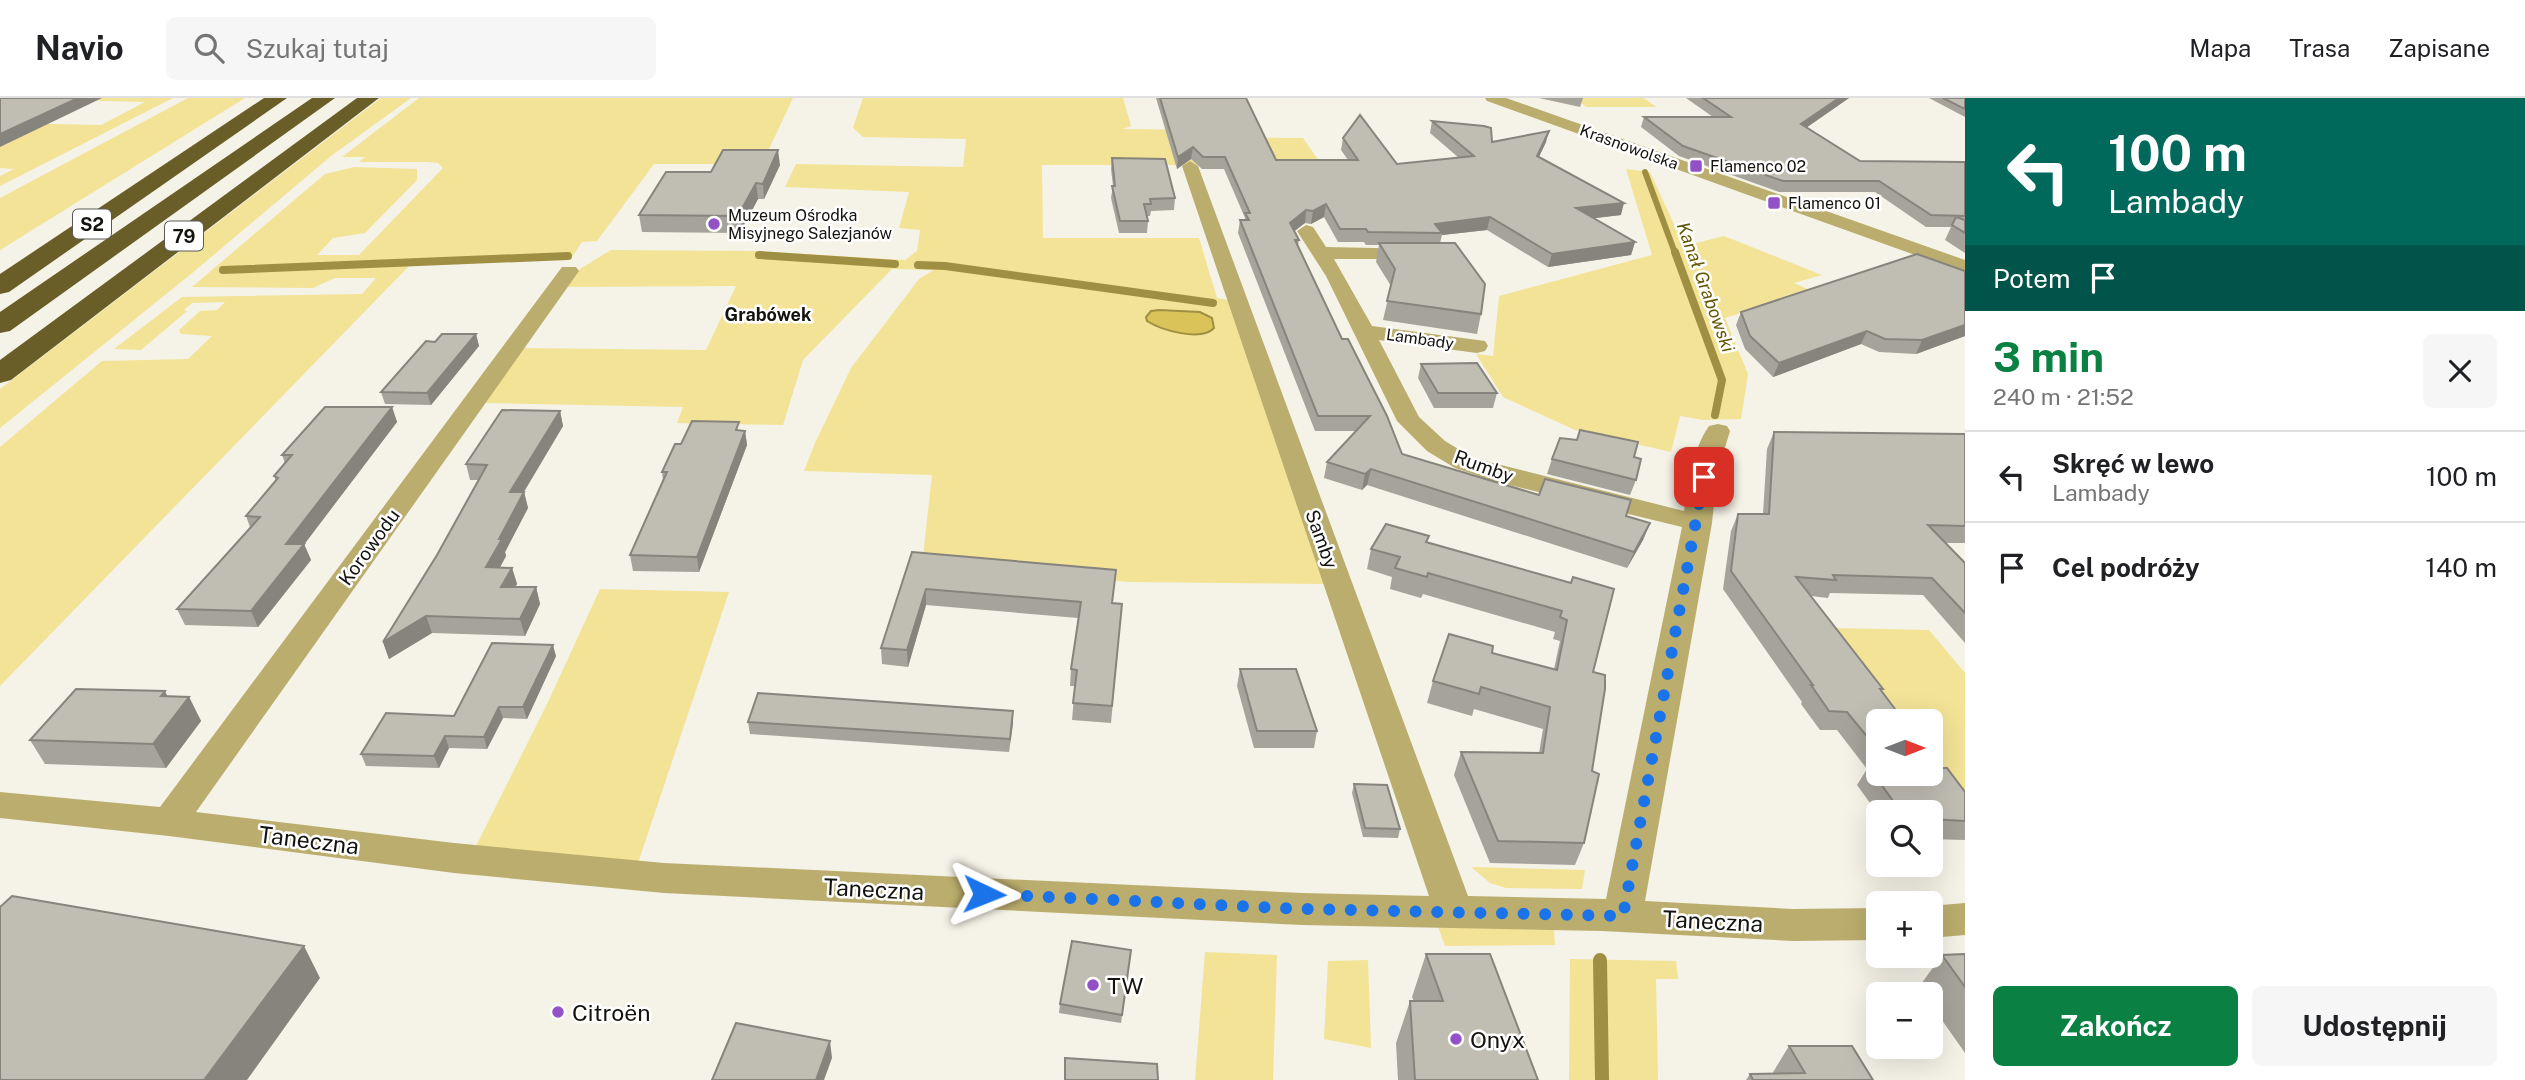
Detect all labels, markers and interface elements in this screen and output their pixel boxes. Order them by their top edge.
search box [166,17,656,80]
text: Navio [35,29,124,67]
icon: search [190,29,228,67]
text: Szukaj tutaj [246,33,389,64]
text: Mapa [2189,34,2251,62]
text: Trasa [2289,34,2350,62]
text: Zapisane [2388,34,2490,62]
street label: Krasnowolska [1577,120,1681,174]
text: 100 m [2108,124,2247,182]
icon: left [1993,126,2084,217]
place label: Flamenco 02 [1710,157,1806,176]
marker: Flamenco 02 [1688,158,1704,174]
text: Lambady [2108,183,2244,220]
place label: Flamenco 01 [1788,194,1881,213]
marker: Flamenco 01 [1766,195,1782,211]
place label: Muzeum Ośrodka Misyjnego Salezjanów [728,206,893,243]
road number: S2 [73,210,111,238]
marker: Muzeum Ośrodka Misyjnego Salezjanów [706,216,722,232]
water label: Kanał Grabowski [1673,219,1739,355]
road number: 79 [165,222,203,251]
icon: arrive [2084,259,2122,297]
text: Potem [1993,263,2070,294]
district label: Grabówek [725,304,812,325]
street label: Lambady [1385,325,1455,353]
text: 3 min [1993,332,2104,381]
button: close [2423,334,2497,408]
text: 240 m · 21:52 [1993,383,2134,410]
street label: Rumby [1451,445,1517,487]
pin [1674,447,1734,507]
text: Skręć w lewo [2052,448,2214,479]
icon: arrive [1685,458,1723,496]
icon: left [1993,458,2031,496]
text: 100 m [2426,461,2497,492]
text: Lambady [2052,479,2150,506]
street label: Korowodu [334,505,404,589]
street label: Samby [1301,507,1343,571]
icon: arrive [1993,549,2031,587]
text: Cel podróży [2052,552,2200,583]
text: 140 m [2425,552,2497,583]
north arrow [1866,709,1942,786]
map controls [1866,709,1943,1059]
button: search [1866,800,1943,877]
street label: Taneczna [257,820,361,860]
position arrow [947,857,1021,931]
street label: Taneczna [823,873,925,905]
button: + [1866,891,1943,968]
street label: Taneczna [1662,905,1764,937]
place label: TW [1107,972,1143,999]
marker: TW [1085,977,1101,993]
button: − [1866,982,1943,1059]
button: Zakończ [1993,986,2238,1066]
button: Udostępnij [2252,986,2497,1066]
place label: Citroën [572,999,651,1026]
marker: Citroën [550,1004,566,1020]
place label: Onyx [1470,1026,1525,1053]
marker: Onyx [1448,1031,1464,1047]

